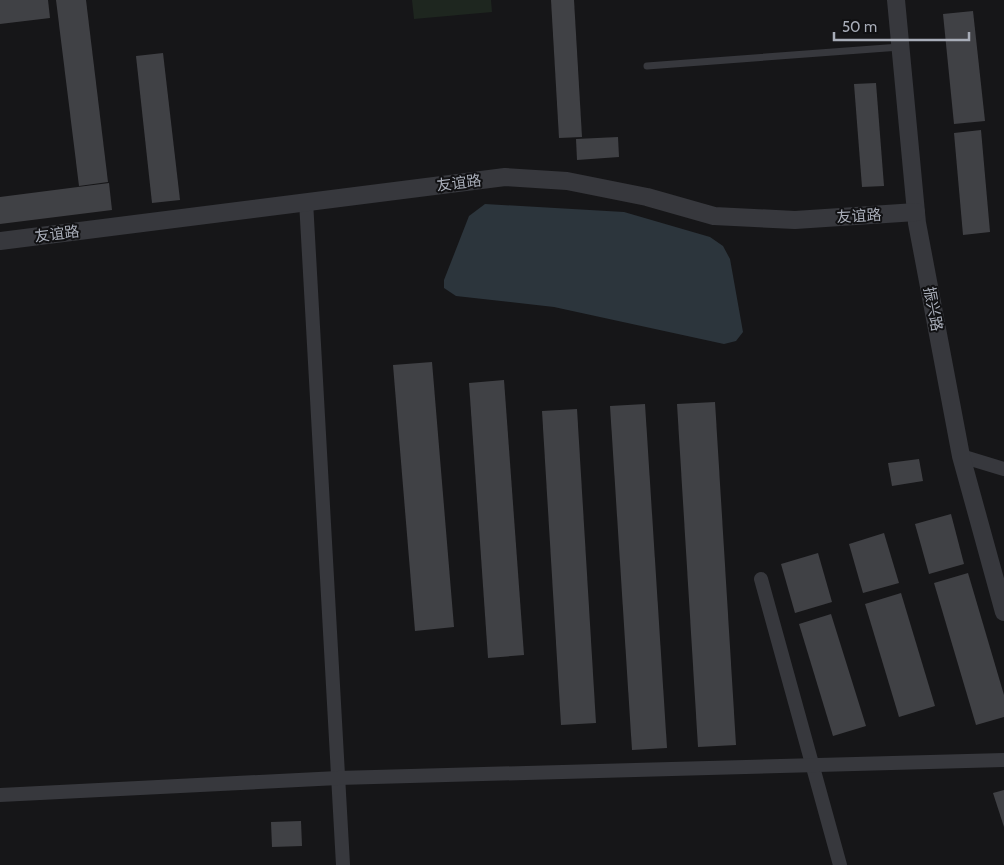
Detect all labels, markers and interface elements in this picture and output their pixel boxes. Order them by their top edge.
scale bar [834,10,969,42]
text: 50 m [842,18,877,36]
street label: 友谊路 [436,171,482,195]
street label: 友谊路 [836,206,882,226]
street label: 友谊路 [34,222,80,246]
street label: 振兴路 [920,285,946,333]

